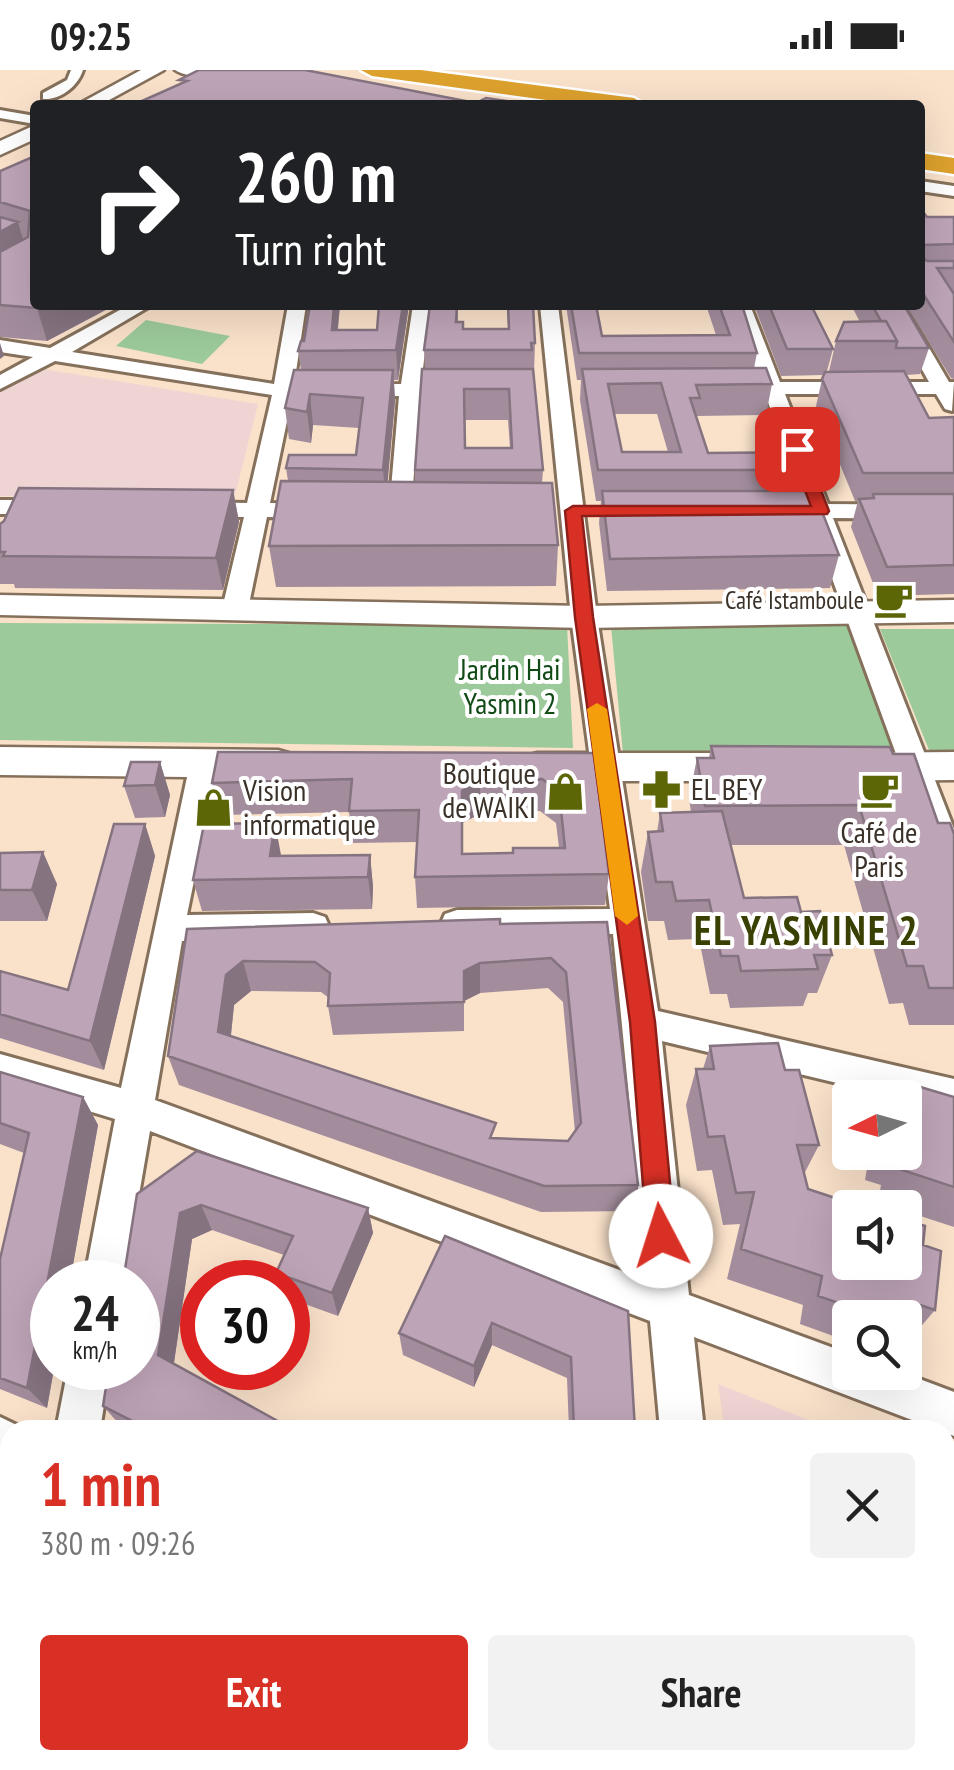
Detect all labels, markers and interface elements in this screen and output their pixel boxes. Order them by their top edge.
text: 09:25 [50,11,132,60]
text: 260 m [235,131,396,221]
icon: right [70,140,200,270]
text: Turn right [235,219,386,277]
pin [755,407,840,492]
icon: arrive [770,422,825,477]
cafe icon: Café Istamboule [873,579,915,621]
place label: Café Istamboule [725,584,864,616]
park label: Jardin Hai Yasmin 2 [458,649,561,722]
place label: Boutique de WAIKI [442,753,536,826]
cafe icon: Café de Paris [858,768,900,810]
pharmacy icon: EL BEY [640,769,682,811]
place label: EL BEY [691,769,763,808]
place label: Vision informatique [242,770,376,843]
shop icon: Boutique de WAIKI [545,770,587,812]
shop icon: Vision informatique [192,787,234,829]
place label: Café de Paris [841,812,917,885]
district label: EL YASMINE 2 [694,904,920,956]
north arrow [832,1080,922,1170]
map controls [832,1080,922,1390]
position arrow [609,1184,713,1288]
button: sound [832,1190,922,1280]
speed limit sign: 30 [180,1260,310,1390]
text: 24 [71,1280,119,1345]
button: search [832,1300,922,1390]
text: km/h [73,1334,117,1366]
text: 1 min [40,1445,161,1523]
button: close [810,1453,915,1558]
text: 380 m · 09:26 [40,1522,195,1564]
button: Exit [40,1635,468,1750]
button: Share [488,1635,915,1750]

